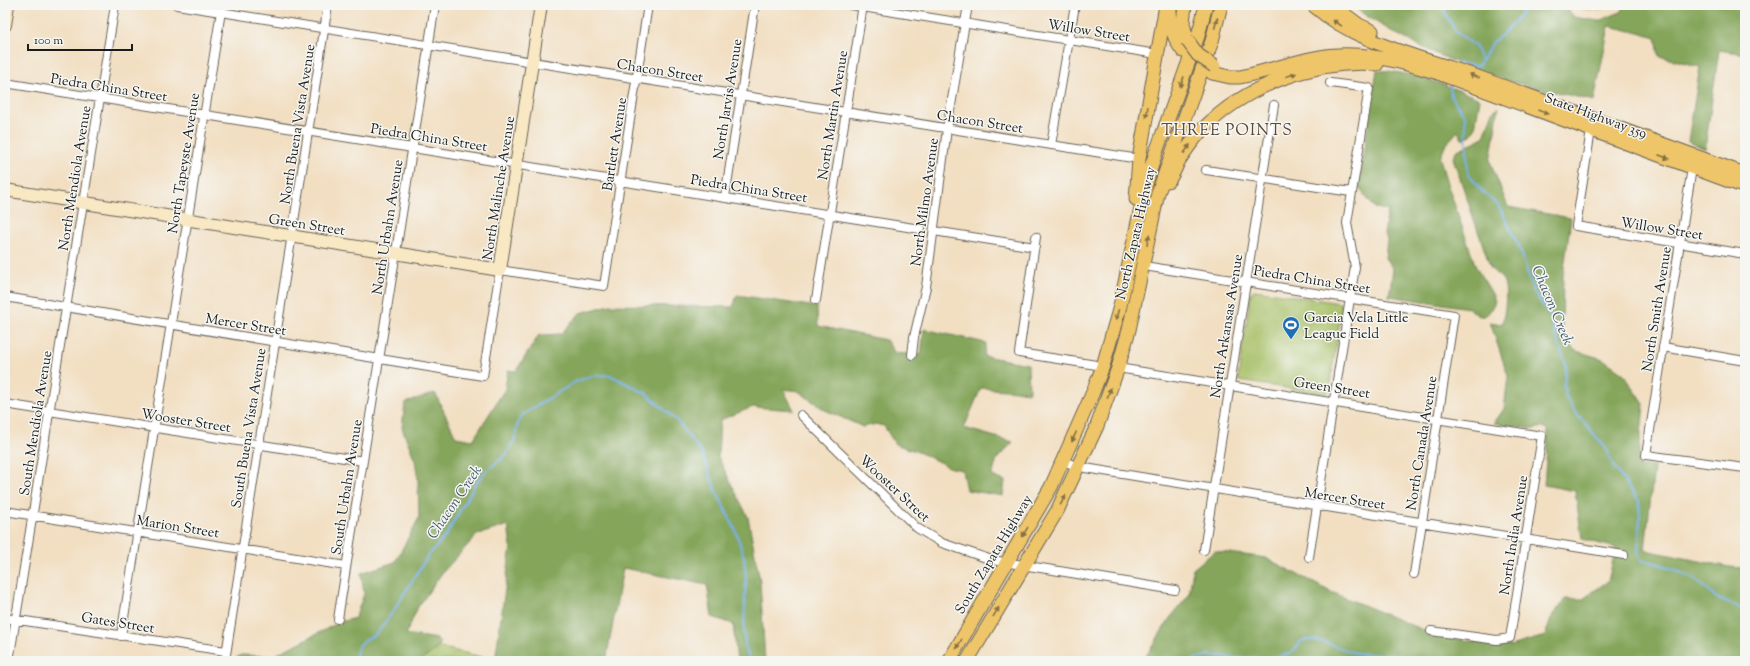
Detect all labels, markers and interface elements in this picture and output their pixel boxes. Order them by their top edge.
street label: Willow Street [1046,16,1132,48]
one-way arrow [1214,17,1220,29]
one-way arrow [1331,19,1343,26]
scale bar [28,26,132,52]
text: 100 m [34,32,63,50]
street label: North Jarvis Avenue [710,37,748,161]
street label: North Buena Vista Avenue [276,43,322,206]
street label: North Martin Avenue [814,49,854,182]
street label: Chacon Street [615,55,705,89]
street label: Piedra China Street [49,70,169,108]
one-way arrow [1286,72,1298,78]
one-way arrow [1468,72,1480,78]
one-way arrow [1179,77,1185,89]
street label: State Highway 359 [1541,89,1649,145]
street label: North Tapeyste Avenue [164,91,206,235]
street label: Bartlett Avenue [599,96,633,193]
street label: North Mendiola Avenue [55,104,97,252]
street label: Chacon Street [935,106,1025,140]
one-way arrow [1144,106,1150,119]
one-way arrow [1537,109,1549,115]
street label: North Malinche Avenue [479,115,521,262]
street label: Piedra China Street [369,120,489,158]
district label: THREE POINTS [1161,120,1293,143]
street label: North Milmo Avenue [907,137,945,268]
one-way arrow [1183,144,1191,154]
one-way arrow [1659,155,1671,161]
street label: North Urbahn Avenue [368,158,410,296]
street label: North Zapata Highway [1112,165,1162,302]
street label: Piedra China Street [689,171,809,209]
street label: Green Street [267,210,347,242]
street label: Willow Street [1619,214,1705,246]
one-way arrow [1146,233,1152,246]
street label: North Smith Avenue [1638,245,1678,373]
street label: North Arkansas Avenue [1207,253,1249,400]
street label: Piedra China Street [1252,262,1372,300]
water label: Chacon Creek [1525,263,1578,349]
one-way arrow [1114,309,1120,321]
place label: Garcia Vela Little League Field [1304,309,1409,345]
street label: Mercer Street [204,310,288,342]
sports icon: Garcia Vela Little League Field [1281,315,1301,340]
street label: South Buena Vista Avenue [227,347,273,510]
street label: South Mendiola Avenue [16,349,58,497]
street label: Green Street [1292,373,1372,405]
street label: North Canada Avenue [1402,375,1443,512]
one-way arrow [1107,386,1113,398]
street label: Wooster Street [139,405,232,439]
street label: South Urbahn Avenue [327,418,369,557]
one-way arrow [1071,432,1077,444]
street label: Wooster Street [854,451,934,528]
water label: Chacon Creek [423,462,488,544]
street label: North India Avenue [1496,474,1534,596]
street label: Mercer Street [1303,484,1387,516]
street label: South Zapata Highway [951,492,1038,619]
one-way arrow [1059,495,1066,506]
street label: Marion Street [135,512,221,544]
one-way arrow [1022,527,1029,538]
one-way arrow [993,606,1000,618]
street label: Gates Street [80,608,156,640]
one-way arrow [955,638,962,650]

